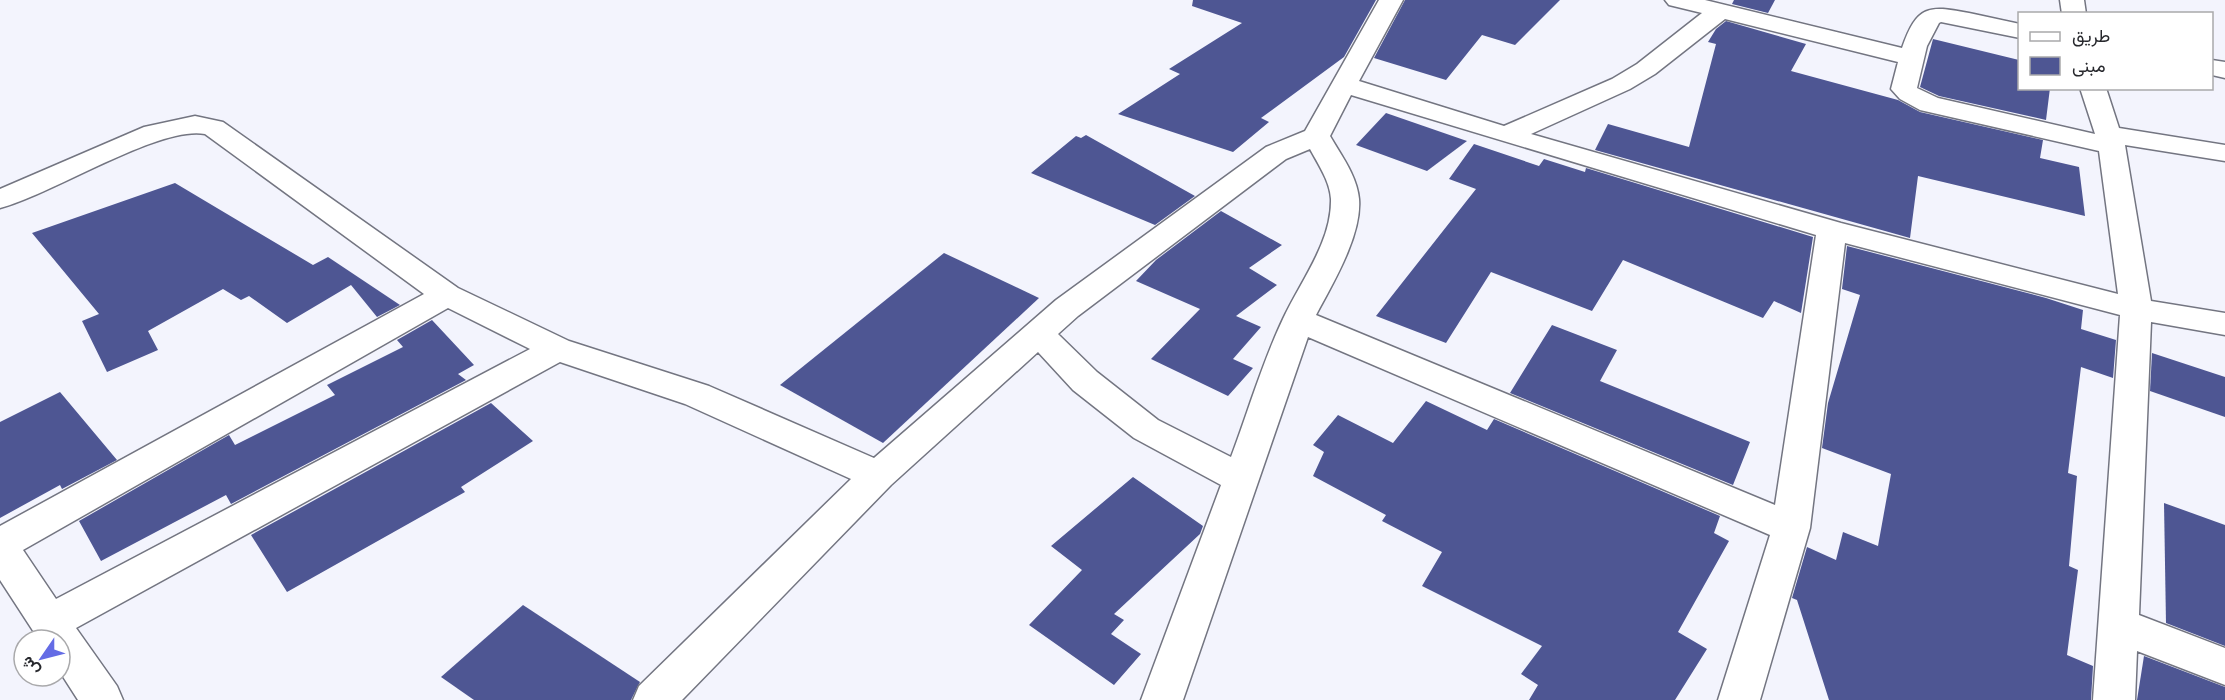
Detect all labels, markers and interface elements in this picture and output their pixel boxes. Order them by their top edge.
legend [2018,12,2213,90]
text: طريق [2072,24,2110,47]
text: مبنى [2072,54,2106,77]
north arrow [12,628,72,688]
text: ش [16,653,43,680]

